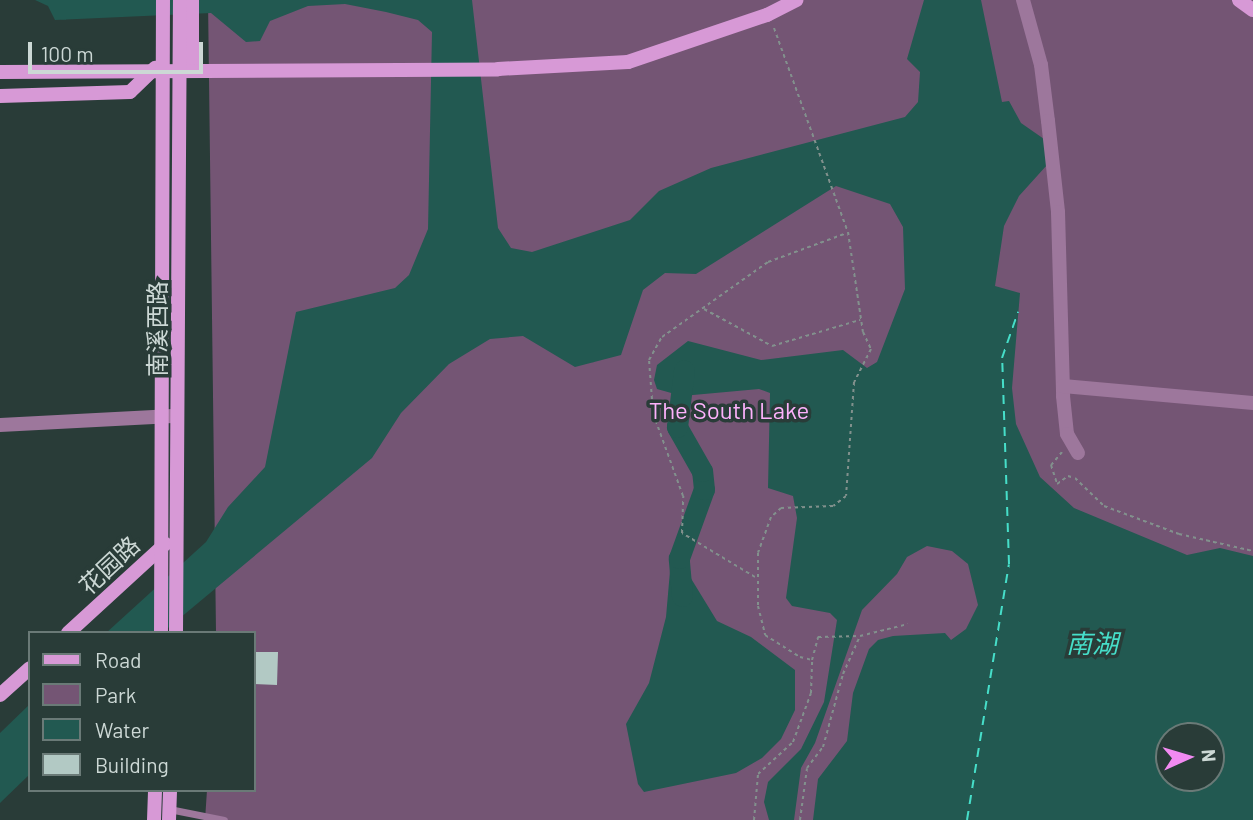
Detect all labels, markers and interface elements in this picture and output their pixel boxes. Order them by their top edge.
scale bar [32,28,206,72]
text: 100 m [41,41,94,66]
street label: 南溪西路 [143,281,171,377]
park label: The South Lake [649,396,809,424]
street label: 花园路 [73,530,145,600]
water label: 南湖 [1066,627,1118,659]
legend [28,631,256,792]
text: Road [95,647,141,672]
text: Park [95,682,136,707]
text: Water [95,717,149,742]
north arrow [1155,722,1225,792]
text: N [1198,749,1221,763]
text: Building [95,752,169,777]

